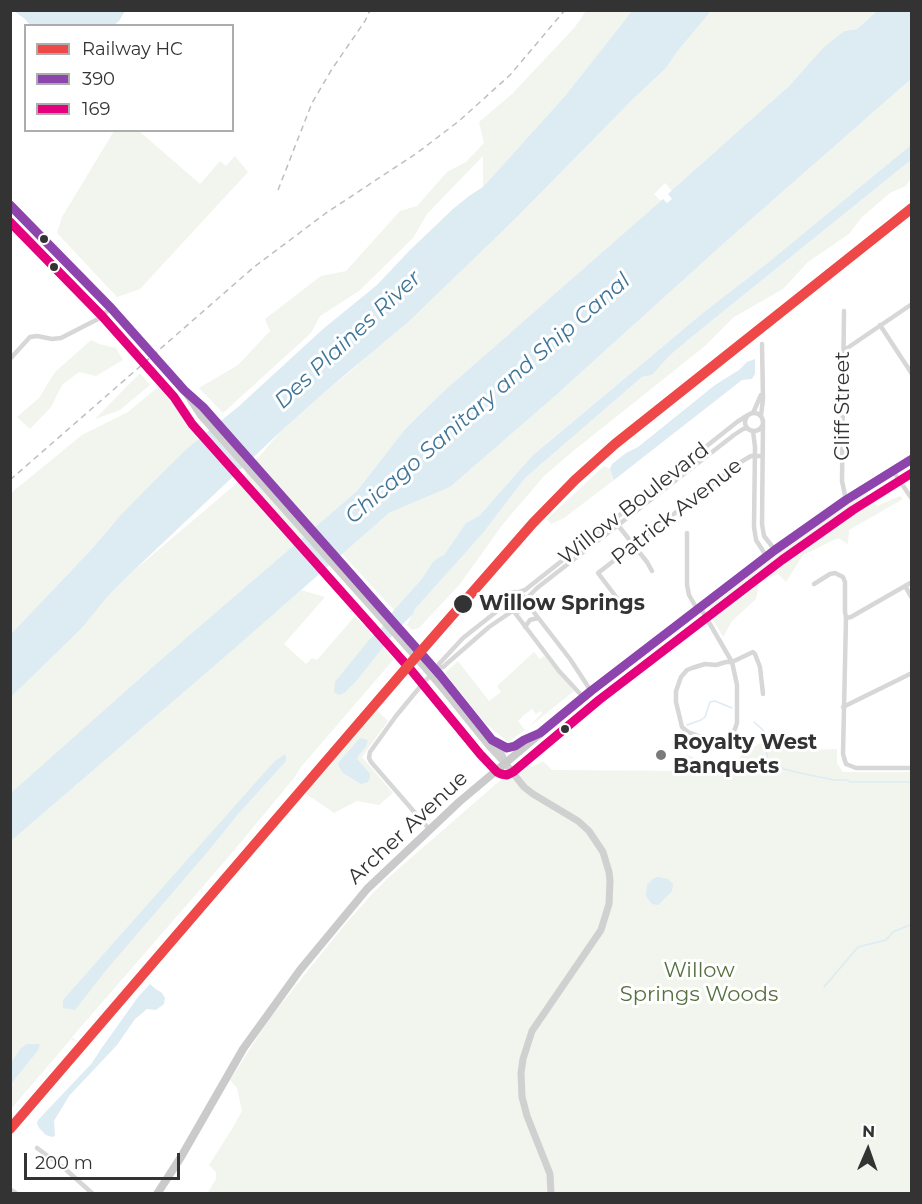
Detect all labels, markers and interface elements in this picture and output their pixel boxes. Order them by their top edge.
legend [24,24,234,132]
text: Railway HC [82,38,183,60]
text: 390 [82,68,115,90]
text: 169 [82,98,110,120]
unlabelled marker [38,233,50,245]
unlabelled marker [48,261,60,273]
water label: Des Plaines River [269,265,427,415]
water label: Chicago Sanitary and Ship Canal [340,268,636,530]
street label: Cliff Street [830,351,856,461]
street label: Willow Boulevard [554,438,714,570]
street label: Patrick Avenue [607,453,747,571]
place label: Willow Springs [479,591,645,617]
marker: Willow Springs [452,593,474,615]
unlabelled marker [559,723,571,735]
place label: Royalty West Banquets [673,730,817,780]
marker: Royalty West Banquets [654,748,668,762]
street label: Archer Avenue [343,766,473,890]
park label: Willow Springs Woods [620,958,778,1008]
north arrow [838,1120,898,1180]
text: N [862,1122,875,1141]
scale bar [27,1141,183,1179]
text: 200 m [35,1152,93,1174]

